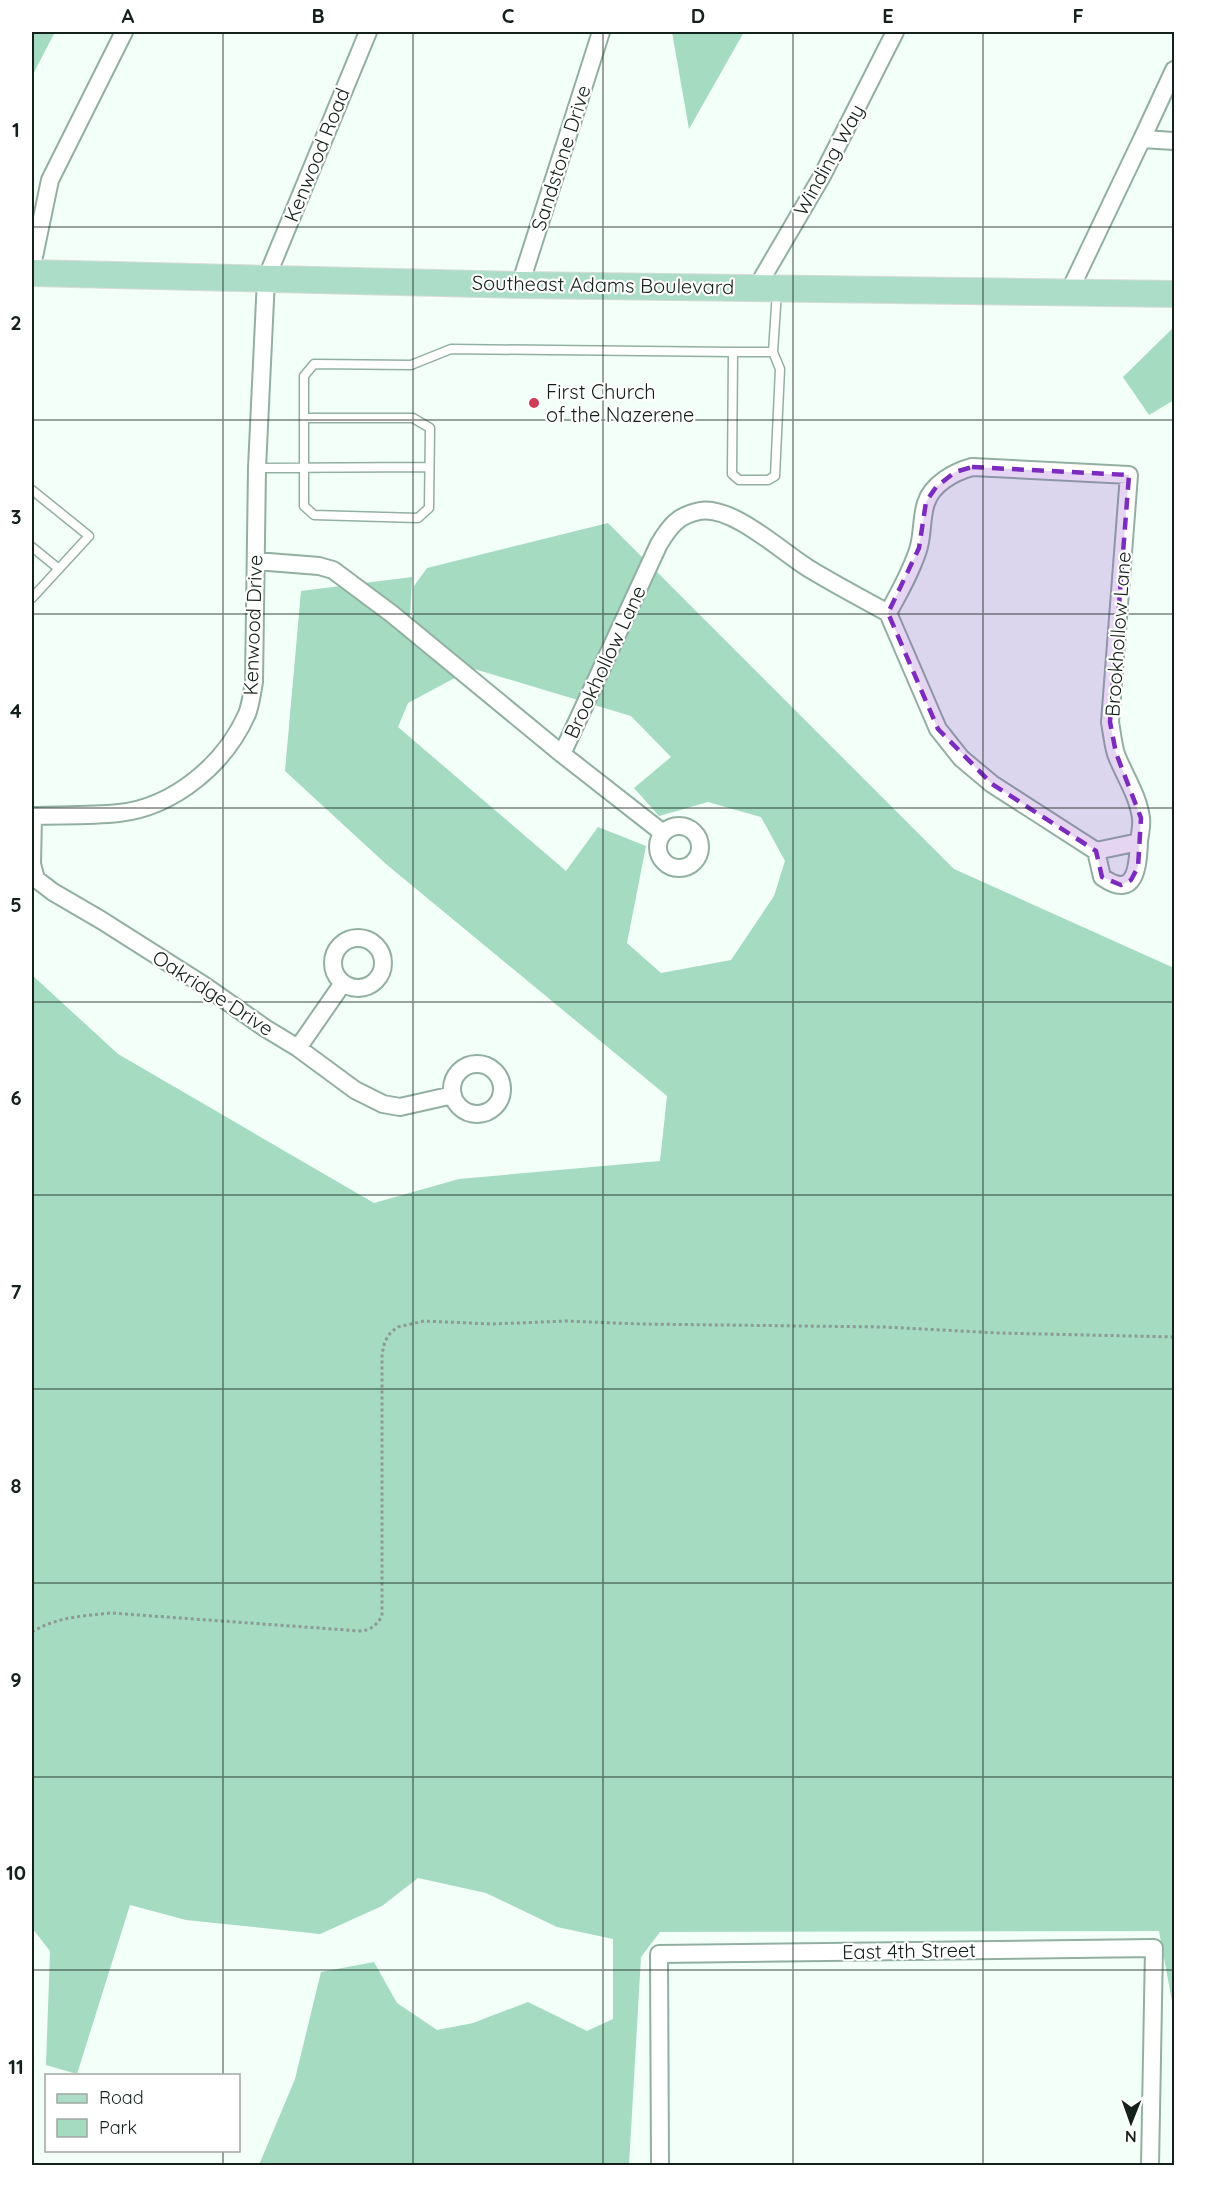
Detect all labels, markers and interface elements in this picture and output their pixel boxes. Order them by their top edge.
text: A [122,3,135,28]
text: B [311,3,325,28]
text: C [502,3,515,28]
text: D [691,3,705,28]
text: E [882,3,894,28]
text: F [1072,3,1084,28]
street label: Sandstone Drive [525,82,596,234]
street label: Kenwood Road [278,84,355,225]
street label: Winding Way [788,100,869,220]
text: 1 [12,117,20,142]
street label: Southeast Adams Boulevard [472,270,734,299]
text: 2 [10,310,22,335]
place label: First Church of the Nazerene [546,379,694,427]
marker: First Church of the Nazerene [527,396,541,410]
text: 3 [11,504,21,529]
street label: Brookhollow Lane [1099,550,1136,717]
street label: Kenwood Drive [238,554,267,696]
street label: Brookhollow Lane [558,581,651,742]
text: 4 [10,698,22,723]
text: 5 [10,892,22,917]
street label: Oakridge Drive [148,944,278,1041]
text: 6 [10,1085,22,1110]
text: 7 [11,1279,22,1304]
text: 8 [11,1473,22,1498]
text: 9 [10,1667,22,1692]
text: 10 [6,1860,26,1885]
street label: East 4th Street [842,1937,976,1964]
text: 11 [8,2054,24,2079]
legend [45,2074,240,2152]
text: Road [99,2086,144,2109]
north arrow [1101,2092,1161,2152]
text: Park [99,2116,137,2139]
text: N [1125,2127,1137,2147]

